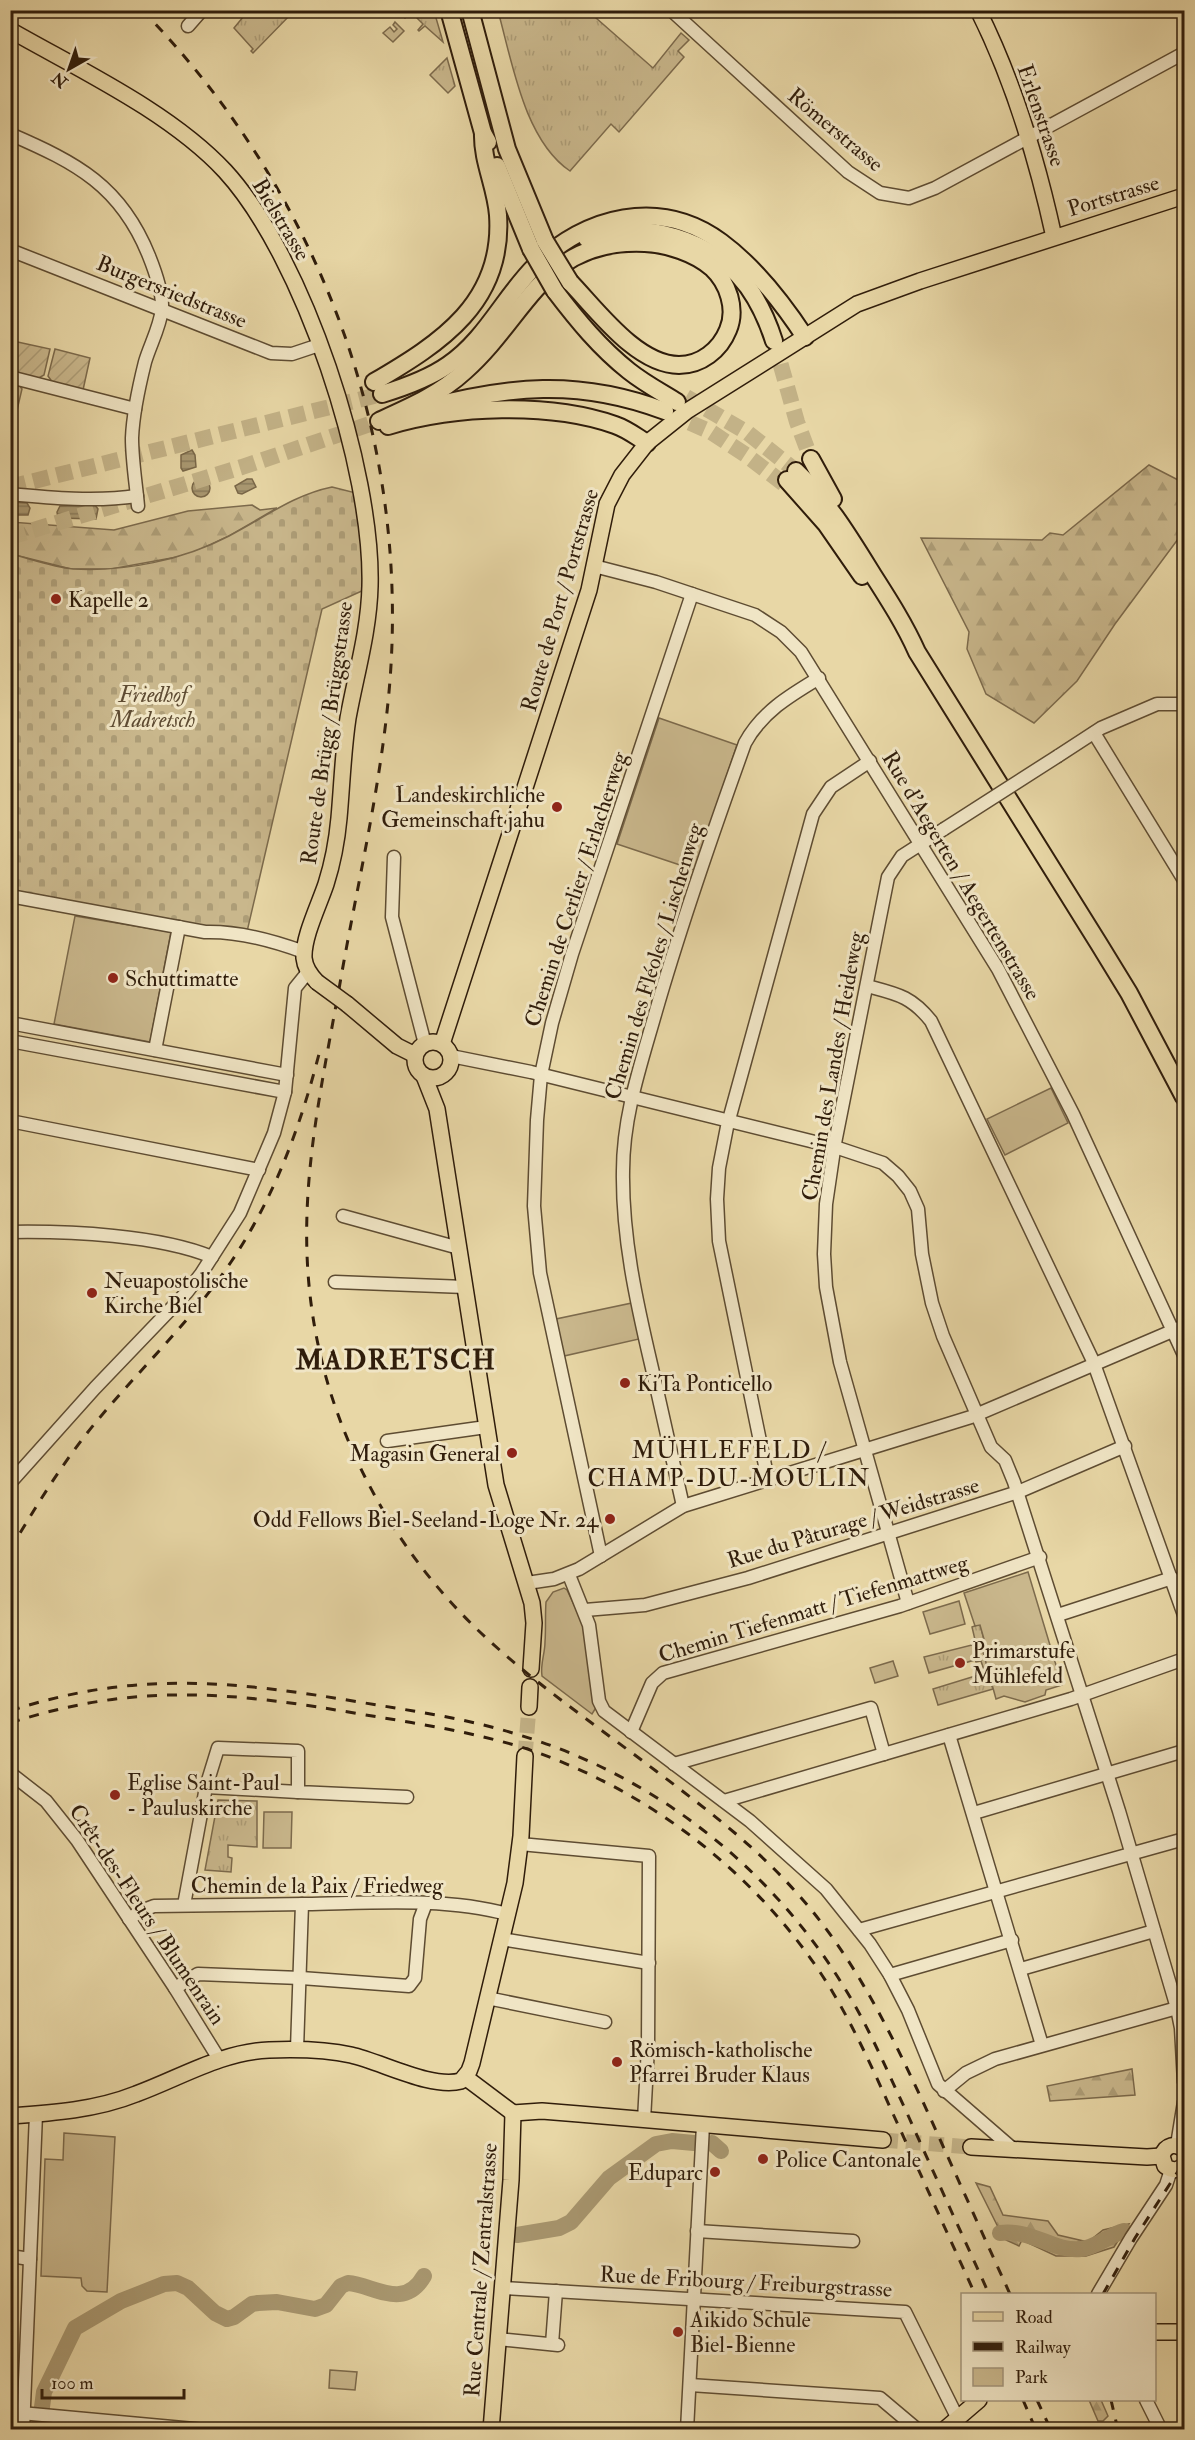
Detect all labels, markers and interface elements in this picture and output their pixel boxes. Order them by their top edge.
north arrow [39,39,99,99]
street label: Erlenstrasse [1011,61,1072,170]
text: N [48,67,73,93]
street label: Römerstrasse [782,82,889,178]
street label: Portstrasse [1064,169,1163,223]
street label: Bielstrasse [246,173,317,266]
street label: Burgersriedstrasse [92,249,251,335]
street label: Route de Port / Portstrasse [515,486,605,715]
place label: Kapelle 2 [68,586,149,615]
marker: Kapelle 2 [49,592,63,606]
street label: Route de Brügg / Brüggstrasse [295,600,359,866]
park label: Friedhof Madretsch [109,681,196,734]
street label: Rue d'Aegerten / Aegertenstrasse [876,746,1047,1005]
street label: Chemin de Cerlier / Erlacherweg [518,747,634,1030]
place label: Landeskirchliche Gemeinschaft jahu [381,781,545,834]
marker: Landeskirchliche Gemeinschaft jahu [550,800,564,814]
street label: Chemin des Fléoles / Lischenweg [599,819,710,1103]
street label: Chemin des Landes / Heideweg [795,928,871,1203]
place label: Schuttimatte [125,965,239,993]
marker: Schuttimatte [106,971,120,985]
place label: Neuapostolische Kirche Biel [104,1267,248,1320]
marker: Neuapostolische Kirche Biel [85,1286,99,1300]
district label: MADRETSCH [295,1343,496,1378]
place label: KiTa Ponticello [637,1370,772,1398]
marker: KiTa Ponticello [618,1376,632,1390]
district label: MÜHLEFELD / CHAMP-DU-MOULIN [587,1435,871,1494]
place label: Magasin General [349,1440,500,1468]
marker: Magasin General [505,1446,519,1460]
street label: Rue du Pâturage / Weidstrasse [724,1471,983,1575]
place label: Odd Fellows Biel-Seeland-Loge Nr. 24 [253,1506,599,1534]
marker: Odd Fellows Biel-Seeland-Loge Nr. 24 [603,1512,617,1526]
street label: Chemin Tiefenmatt / Tiefenmattweg [655,1548,972,1669]
place label: Primarstufe Mühlefeld [972,1637,1075,1690]
marker: Primarstufe Mühlefeld [953,1656,967,1670]
place label: Eglise Saint-Paul - Pauluskirche [127,1769,280,1822]
marker: Eglise Saint-Paul - Pauluskirche [108,1788,122,1802]
street label: Crêt-des-Fleurs / Blumenrain [63,1799,232,2030]
street label: Chemin de la Paix / Friedweg [191,1872,444,1900]
place label: Römisch-katholische Pfarrei Bruder Klaus [629,2036,812,2089]
marker: Römisch-katholische Pfarrei Bruder Klaus [610,2055,624,2069]
street label: Rue Centrale / Zentralstrasse [458,2142,504,2398]
place label: Police Cantonale [775,2146,921,2174]
marker: Police Cantonale [756,2152,770,2166]
place label: Eduparc [628,2159,703,2188]
marker: Eduparc [708,2165,722,2179]
street label: Rue de Fribourg / Freiburgstrasse [599,2260,893,2304]
legend [961,2293,1156,2401]
place label: Aikido Schule Biel-Bienne [689,2306,811,2359]
text: Road [1015,2306,1053,2329]
marker: Aikido Schule Biel-Bienne [671,2325,685,2339]
text: Railway [1015,2336,1072,2359]
scale bar [42,2362,184,2400]
text: Park [1015,2366,1048,2389]
text: 100 m [51,2372,94,2395]

